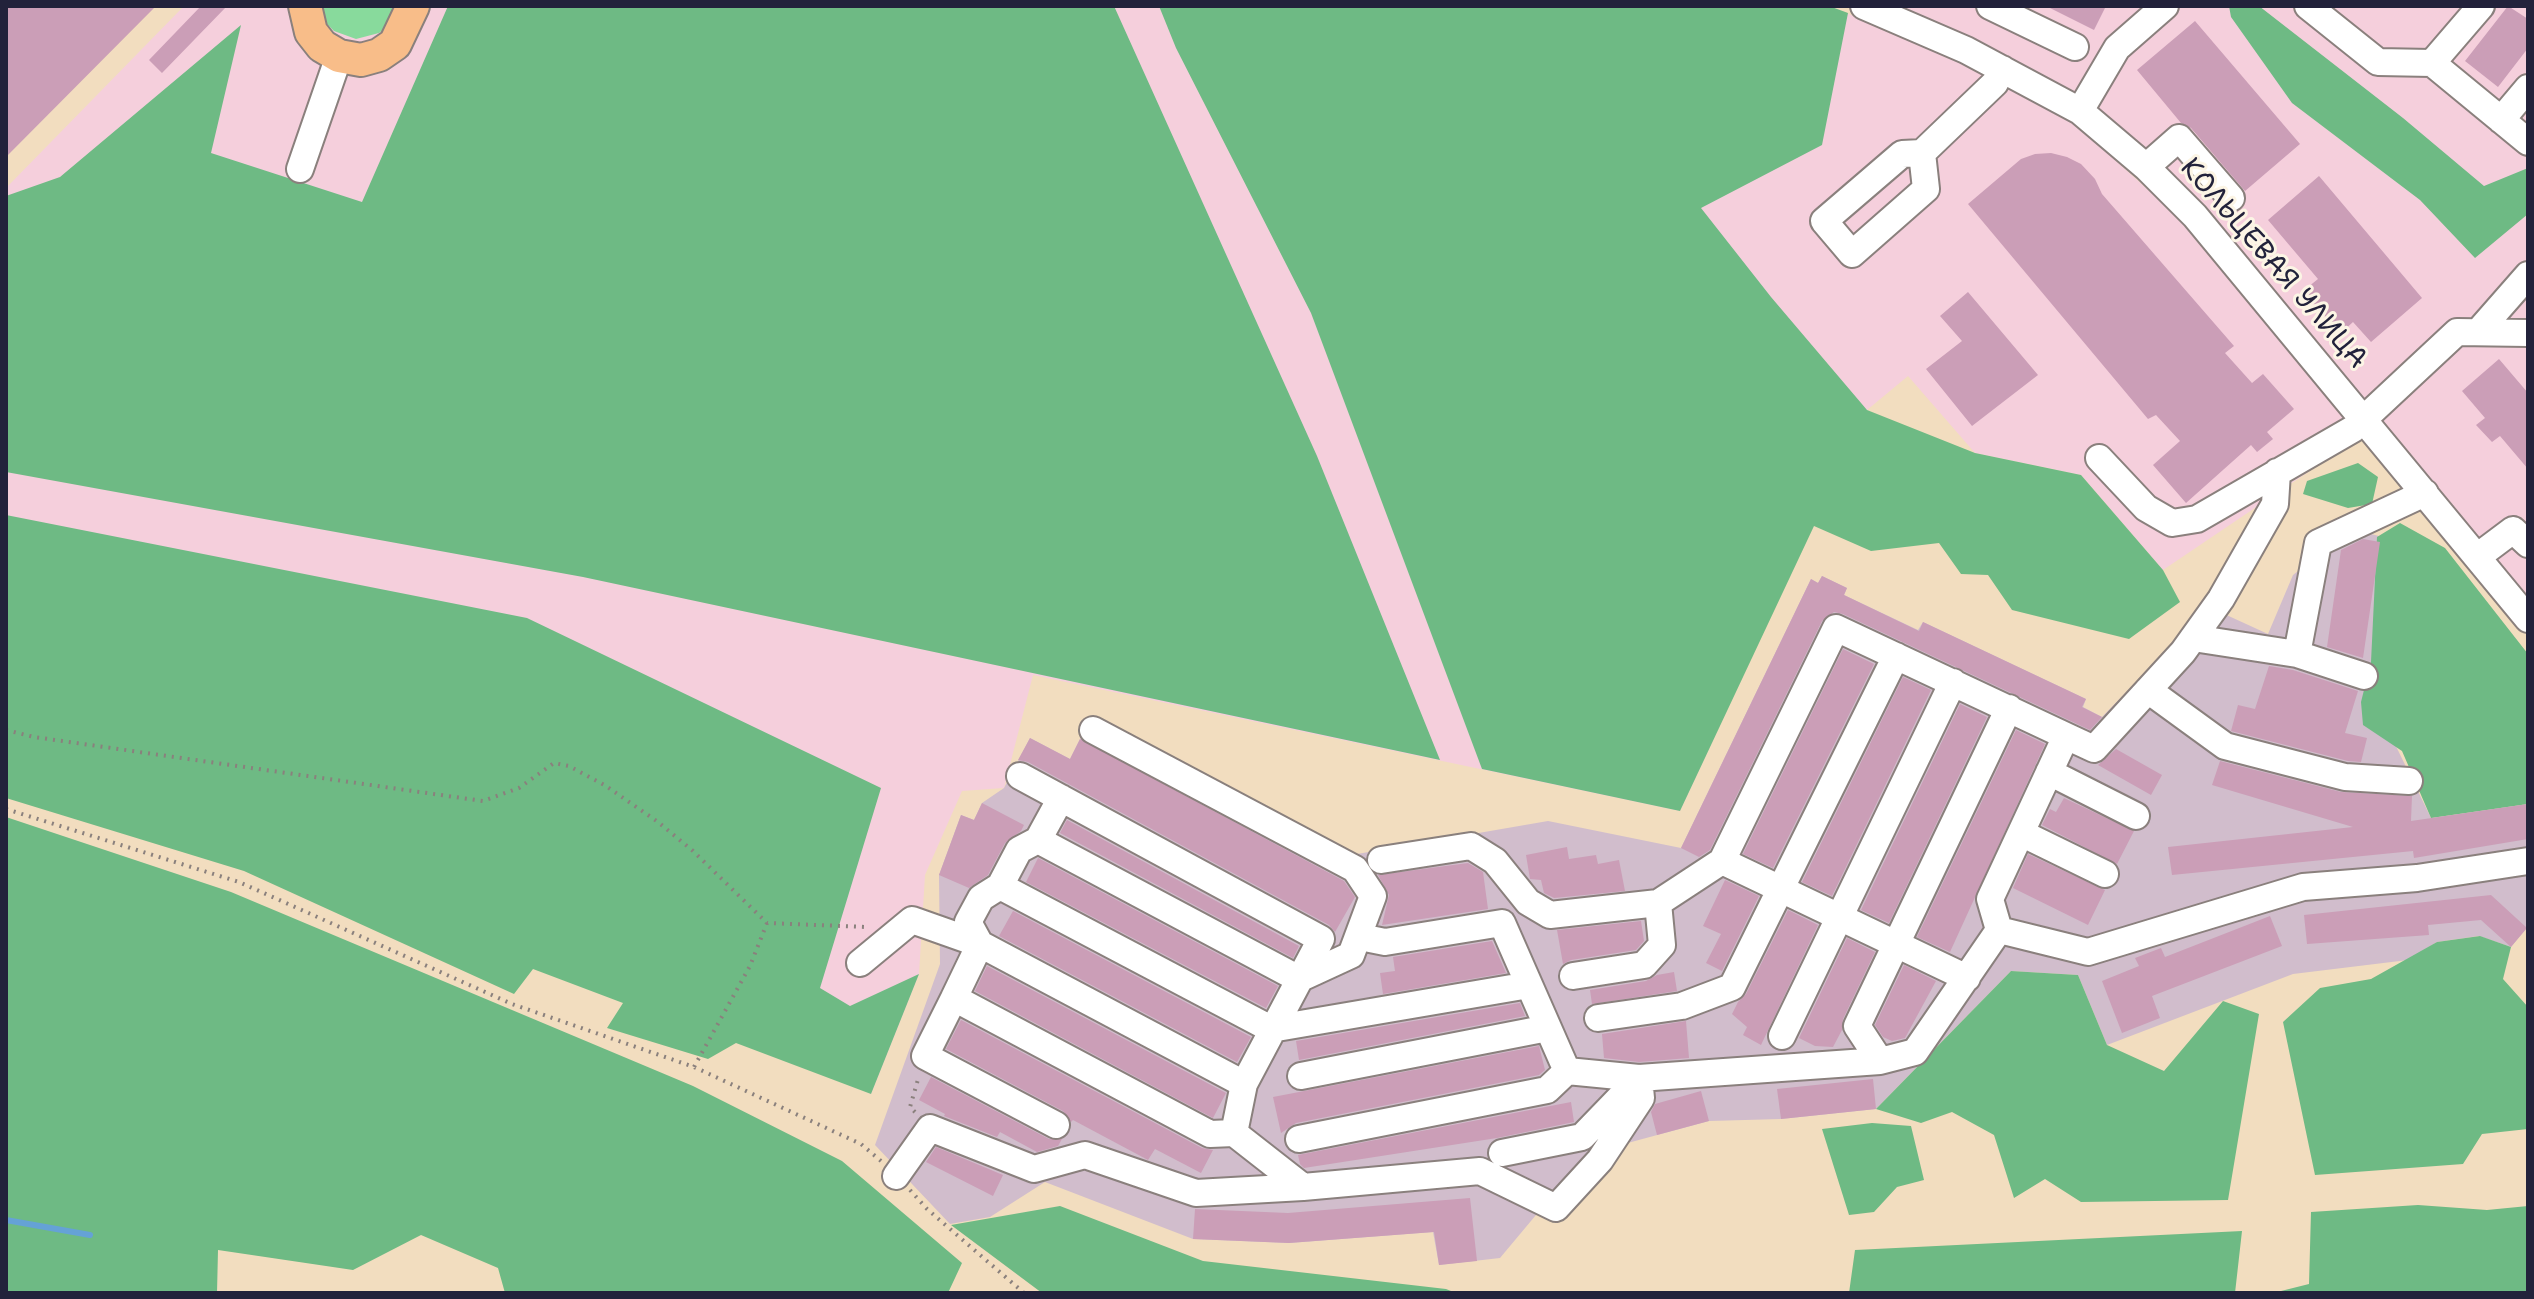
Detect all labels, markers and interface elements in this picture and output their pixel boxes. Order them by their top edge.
street label: КОЛЬЦЕВАЯ УЛИЦА [2172,152,2374,376]

